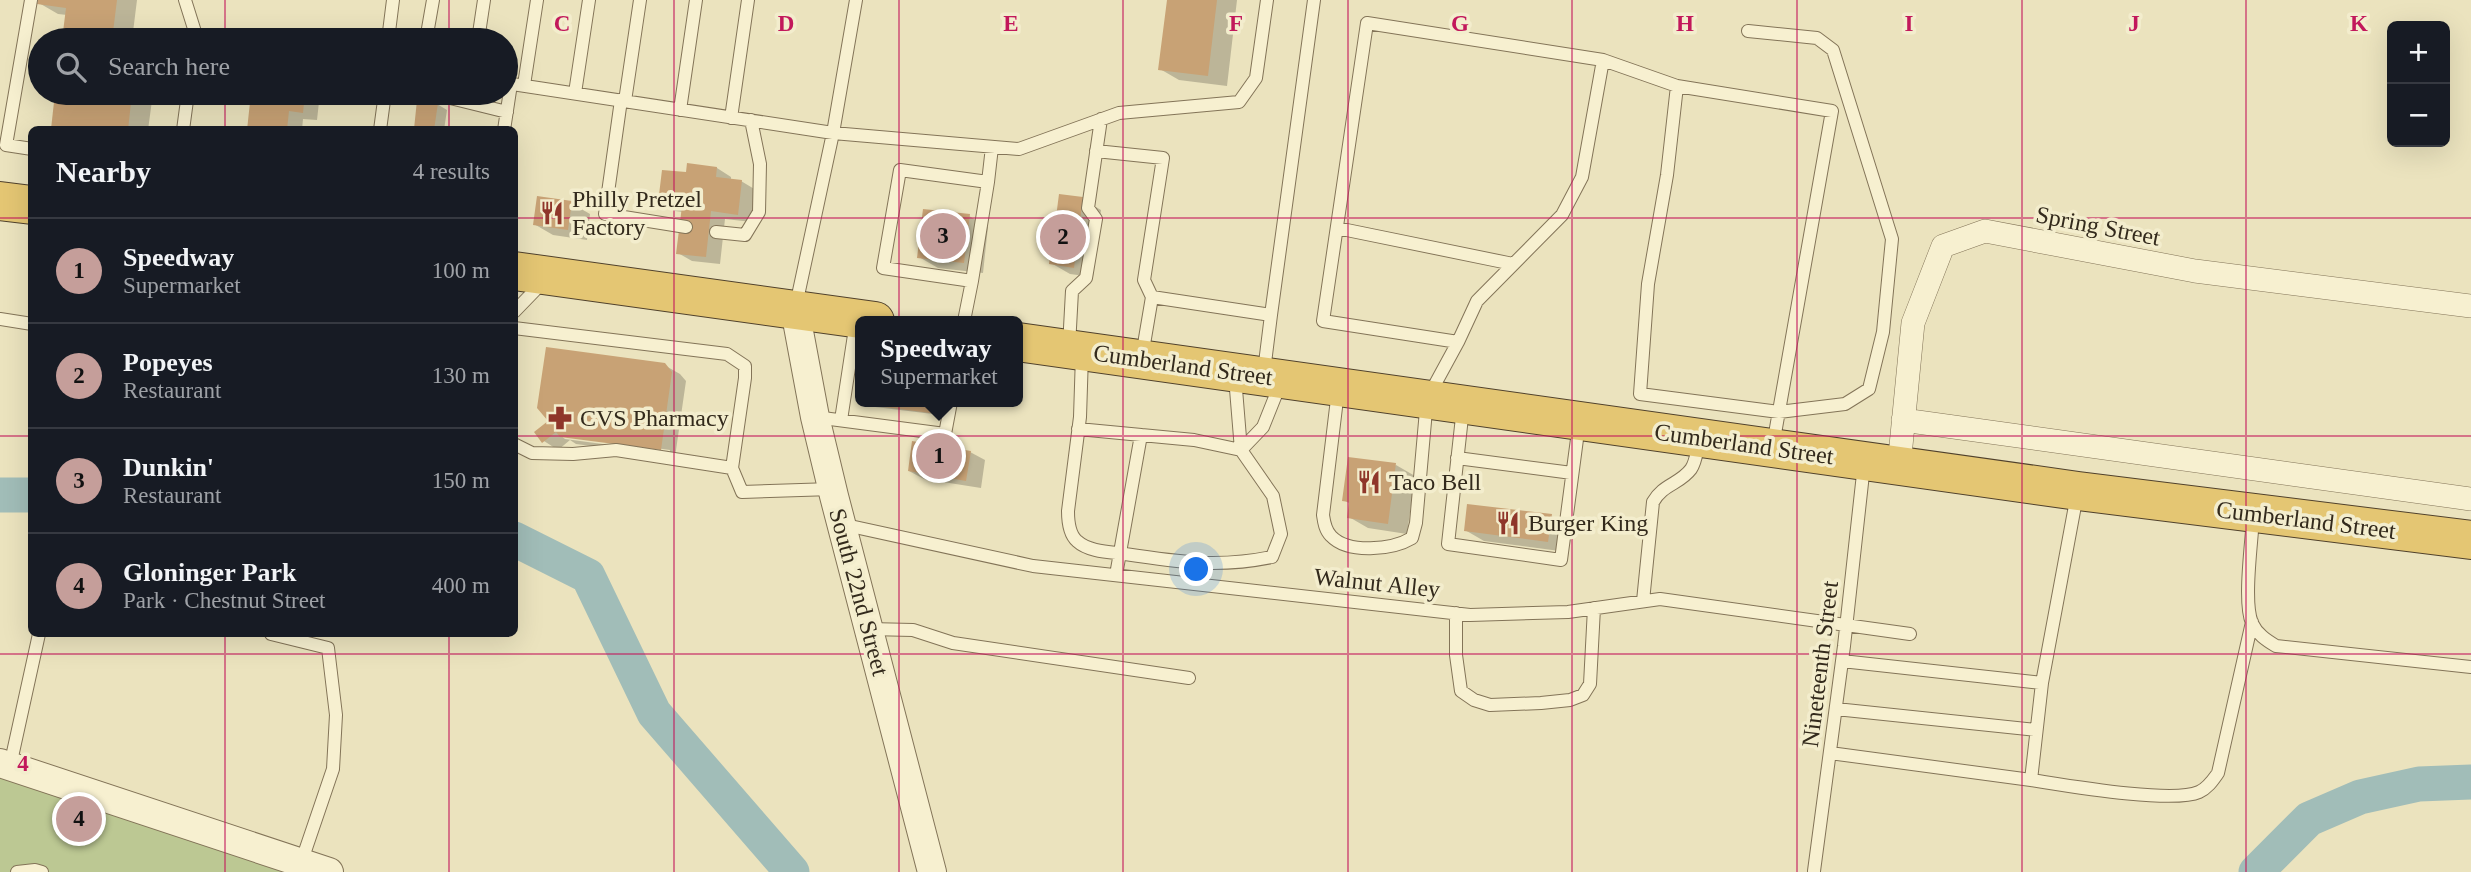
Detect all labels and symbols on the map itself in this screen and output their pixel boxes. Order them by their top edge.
text: C [554,11,570,36]
text: D [778,11,794,36]
text: E [1003,11,1019,36]
text: F [1229,11,1243,36]
text: G [1451,11,1469,36]
text: H [1676,11,1694,36]
text: I [1905,11,1914,36]
text: J [2128,11,2140,36]
text: K [2350,11,2368,36]
place label: Philly Pretzel Factory [572,186,702,240]
restaurant icon: Philly Pretzel Factory [538,199,566,227]
street label: Spring Street [2034,201,2163,251]
pin: 3 [920,210,966,262]
pin: 2 [1040,211,1086,263]
street label: Cumberland Street [1092,340,1275,390]
pharmacy icon: CVS Pharmacy [546,404,574,432]
place label: CVS Pharmacy [580,405,729,431]
street label: Cumberland Street [1653,419,1836,469]
pin: 1 [916,430,962,482]
restaurant icon: Taco Bell [1355,468,1383,496]
place label: Taco Bell [1389,469,1482,495]
street label: Cumberland Street [2215,496,2398,544]
street label: South 22nd Street [824,506,894,679]
restaurant icon: Burger King [1494,509,1522,537]
place label: Burger King [1528,510,1648,536]
your location [1179,552,1213,586]
street label: Walnut Alley [1313,563,1441,603]
street label: Nineteenth Street [1797,579,1843,749]
text: 4 [17,751,29,776]
pin: 4 [56,793,102,845]

